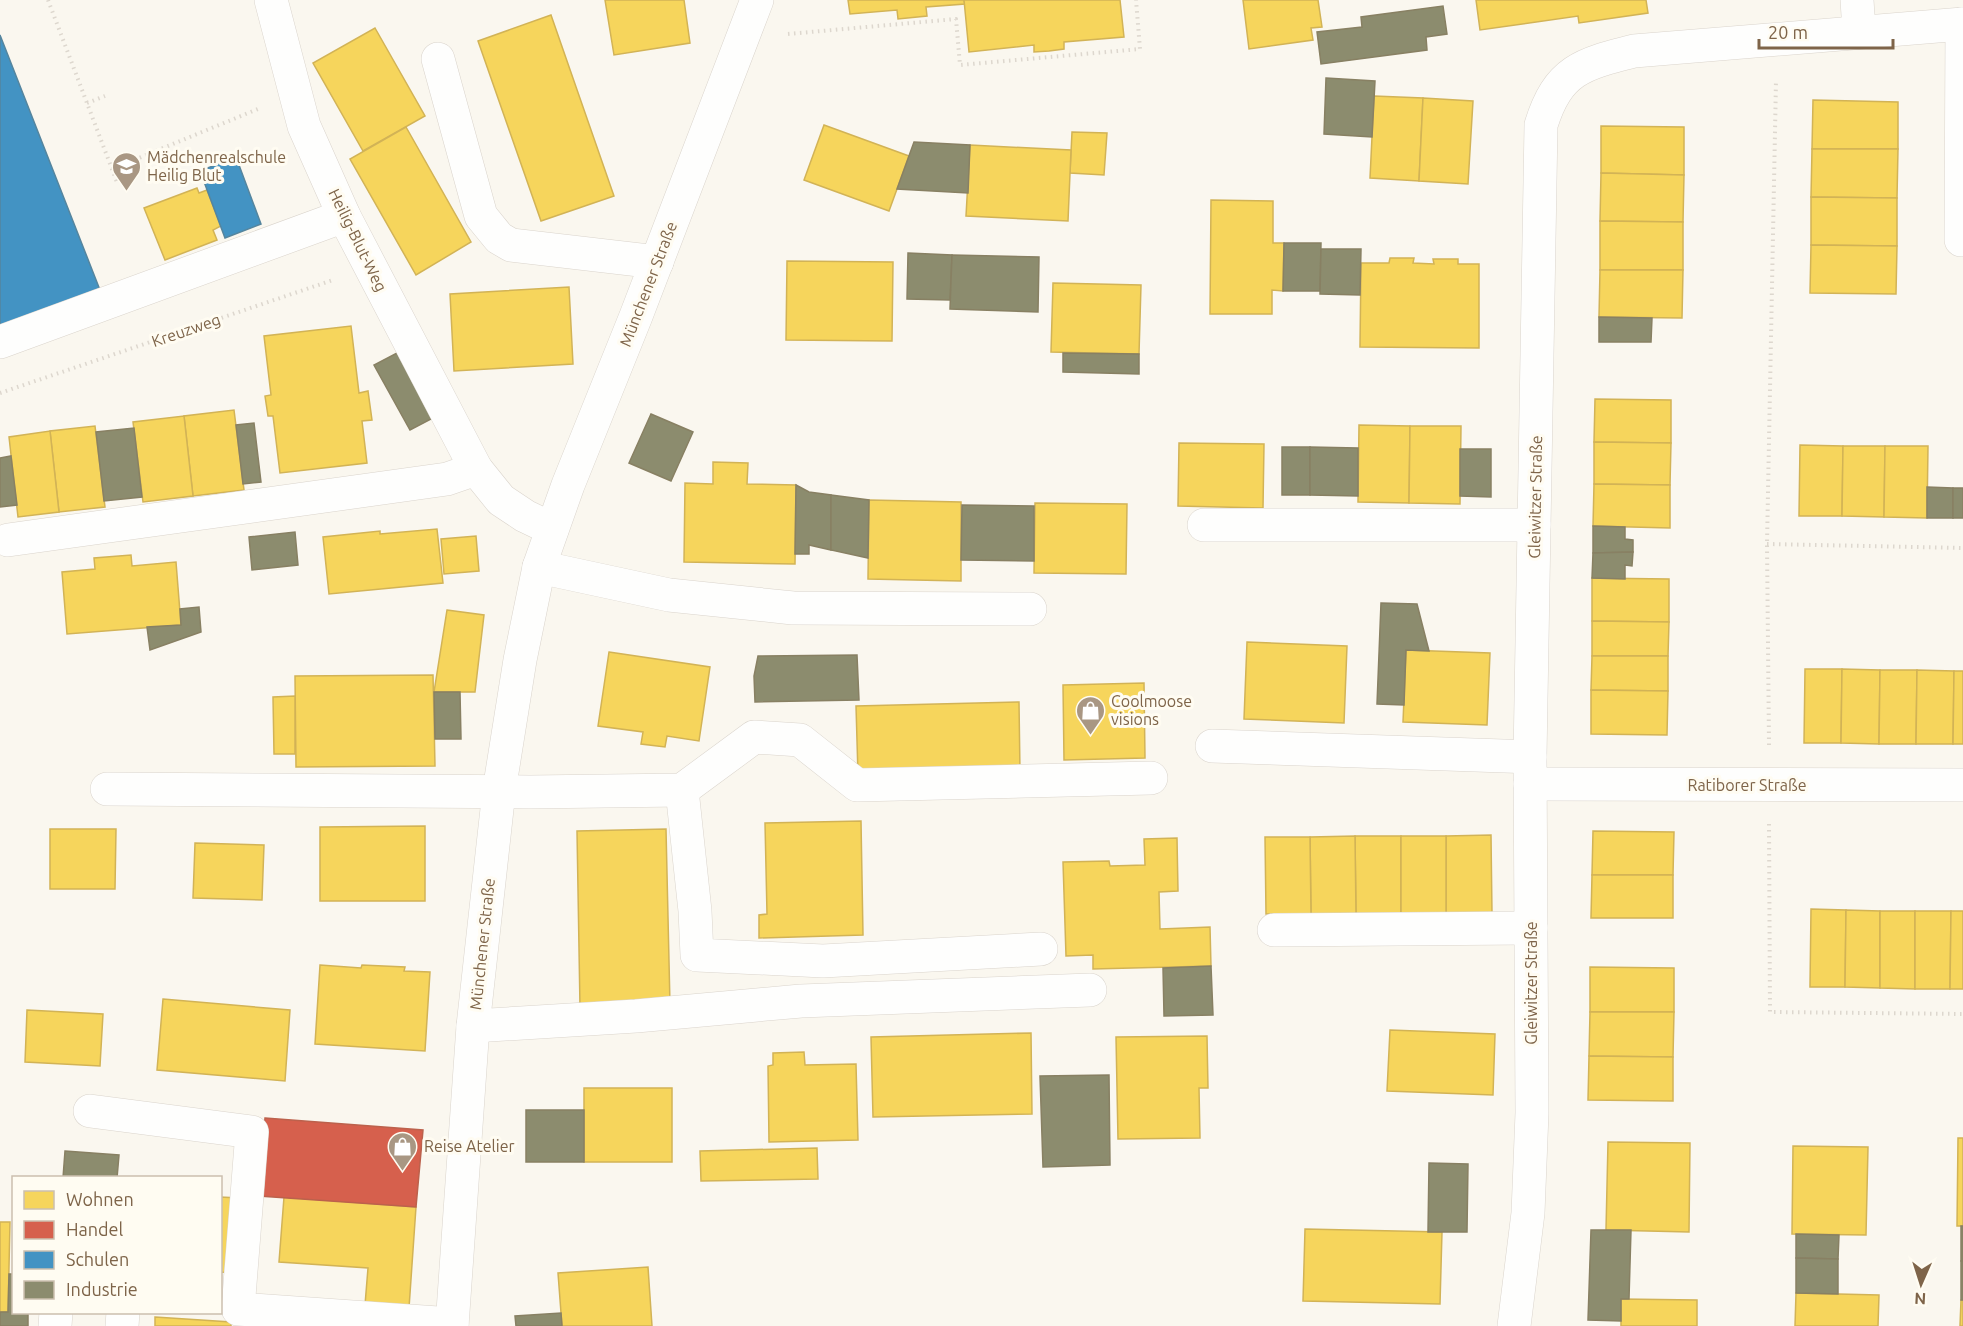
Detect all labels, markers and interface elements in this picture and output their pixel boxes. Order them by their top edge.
scale bar [1759,12,1892,50]
text: 20 m [1768,22,1808,42]
place label: Mädchenrealschule Heilig Blut [147,148,286,184]
school or university icon: Mädchenrealschule Heilig Blut [110,150,142,192]
street label: Heilig-Blut-Weg [325,186,391,294]
street label: Münchener Straße [616,219,680,349]
street label: Kreuzweg [149,310,223,350]
street label: Gleiwitzer Straße [1525,435,1545,559]
place label: Coolmoose visions [1111,692,1192,728]
shop icon: Coolmoose visions [1074,694,1106,736]
street label: Ratiborer Straße [1687,776,1807,794]
street label: Münchener Straße [466,877,498,1011]
street label: Gleiwitzer Straße [1522,921,1540,1045]
shop icon: Reise Atelier [387,1130,419,1172]
place label: Reise Atelier [424,1137,515,1155]
legend [12,1176,222,1314]
text: Wohnen [66,1189,134,1209]
text: Handel [66,1219,124,1239]
text: Schulen [66,1249,129,1269]
north arrow [1891,1254,1951,1314]
text: Industrie [66,1279,138,1299]
text: N [1914,1290,1927,1308]

